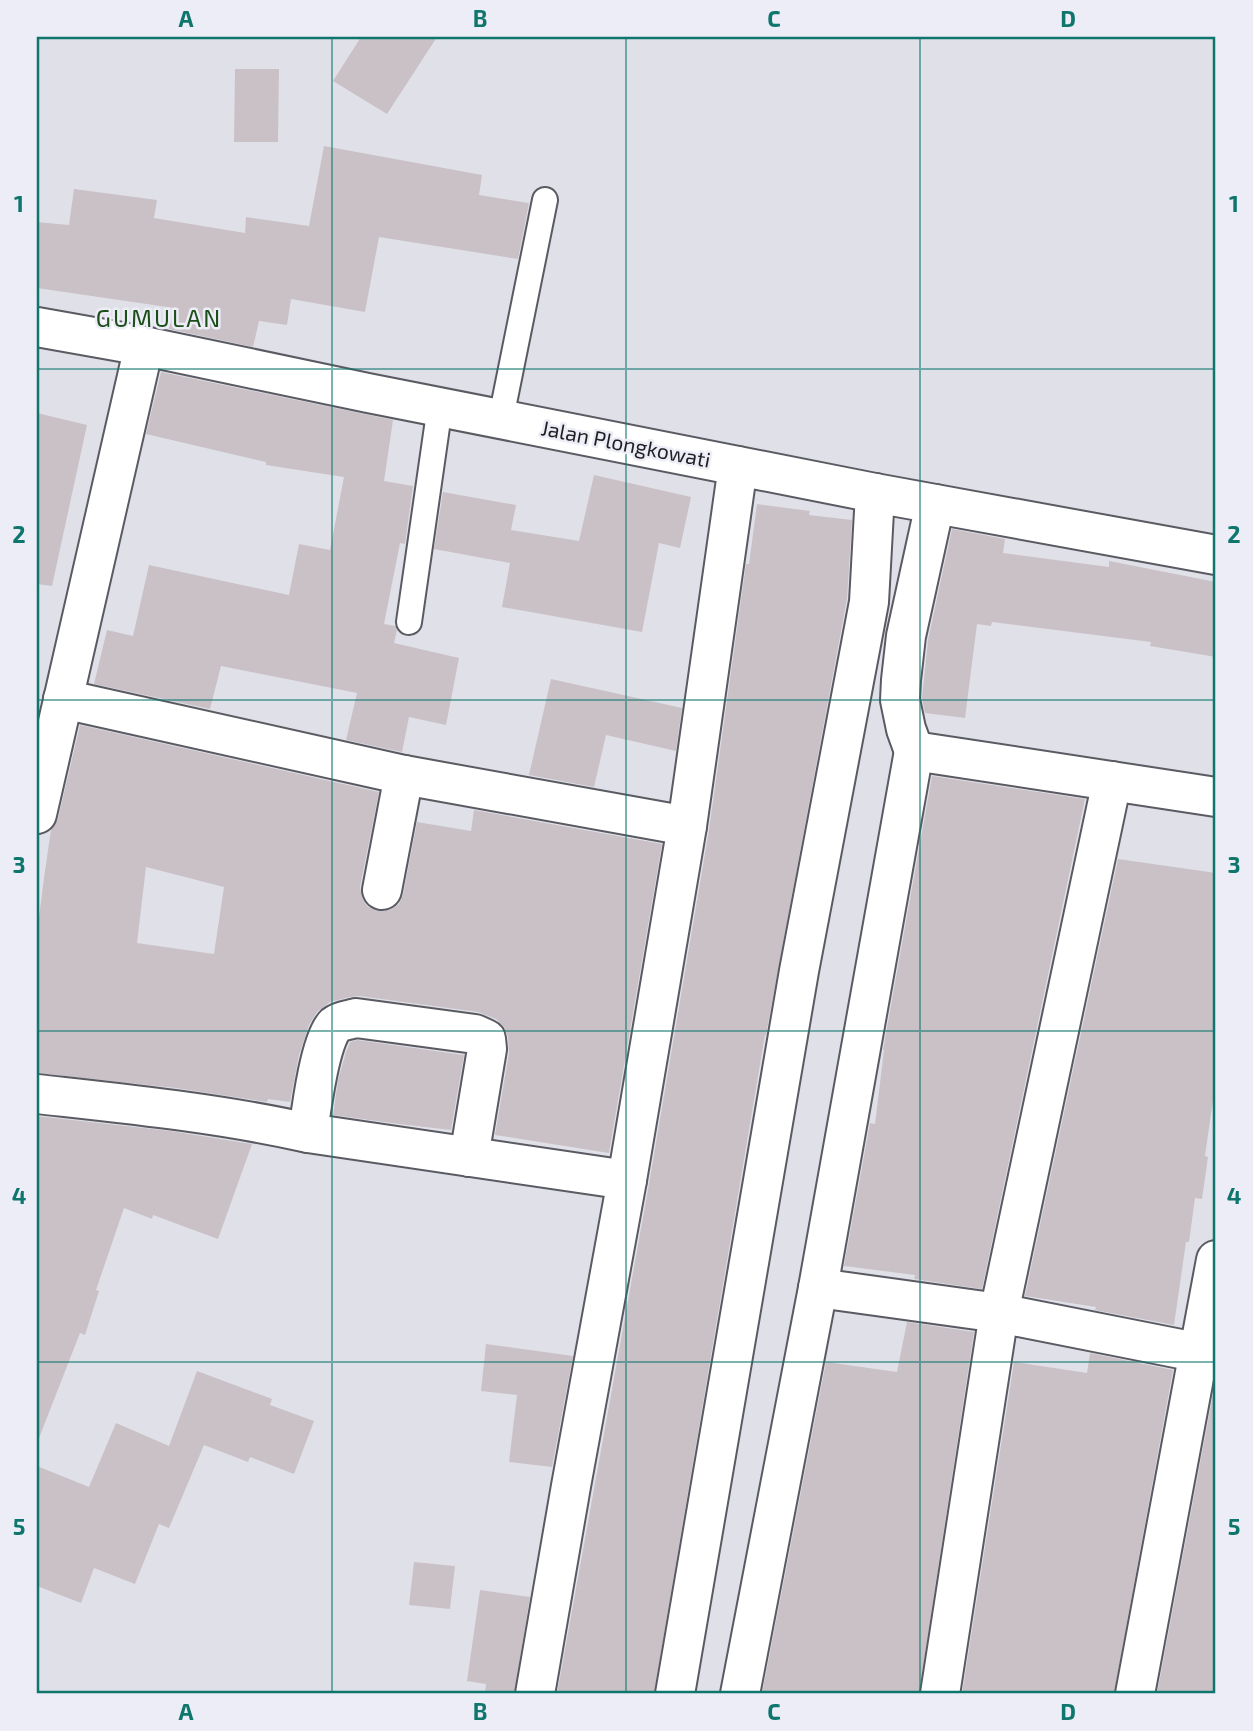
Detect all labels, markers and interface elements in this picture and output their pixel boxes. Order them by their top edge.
text: A [178,4,194,32]
text: B [473,4,487,32]
text: C [767,4,781,32]
text: D [1060,4,1076,32]
text: 1 [14,189,24,217]
text: 1 [1229,189,1239,217]
district label: GUMULAN [96,303,222,332]
street label: Jalan Plongkowati [539,414,713,472]
text: 2 [12,520,26,548]
text: 2 [1227,520,1241,548]
text: 3 [12,850,26,878]
text: 3 [1227,850,1241,878]
text: 4 [12,1181,26,1209]
text: 4 [1227,1181,1241,1209]
text: 5 [13,1512,25,1540]
text: 5 [1228,1512,1240,1540]
text: A [178,1697,194,1725]
text: B [473,1697,487,1725]
text: C [767,1697,781,1725]
text: D [1060,1697,1076,1725]

